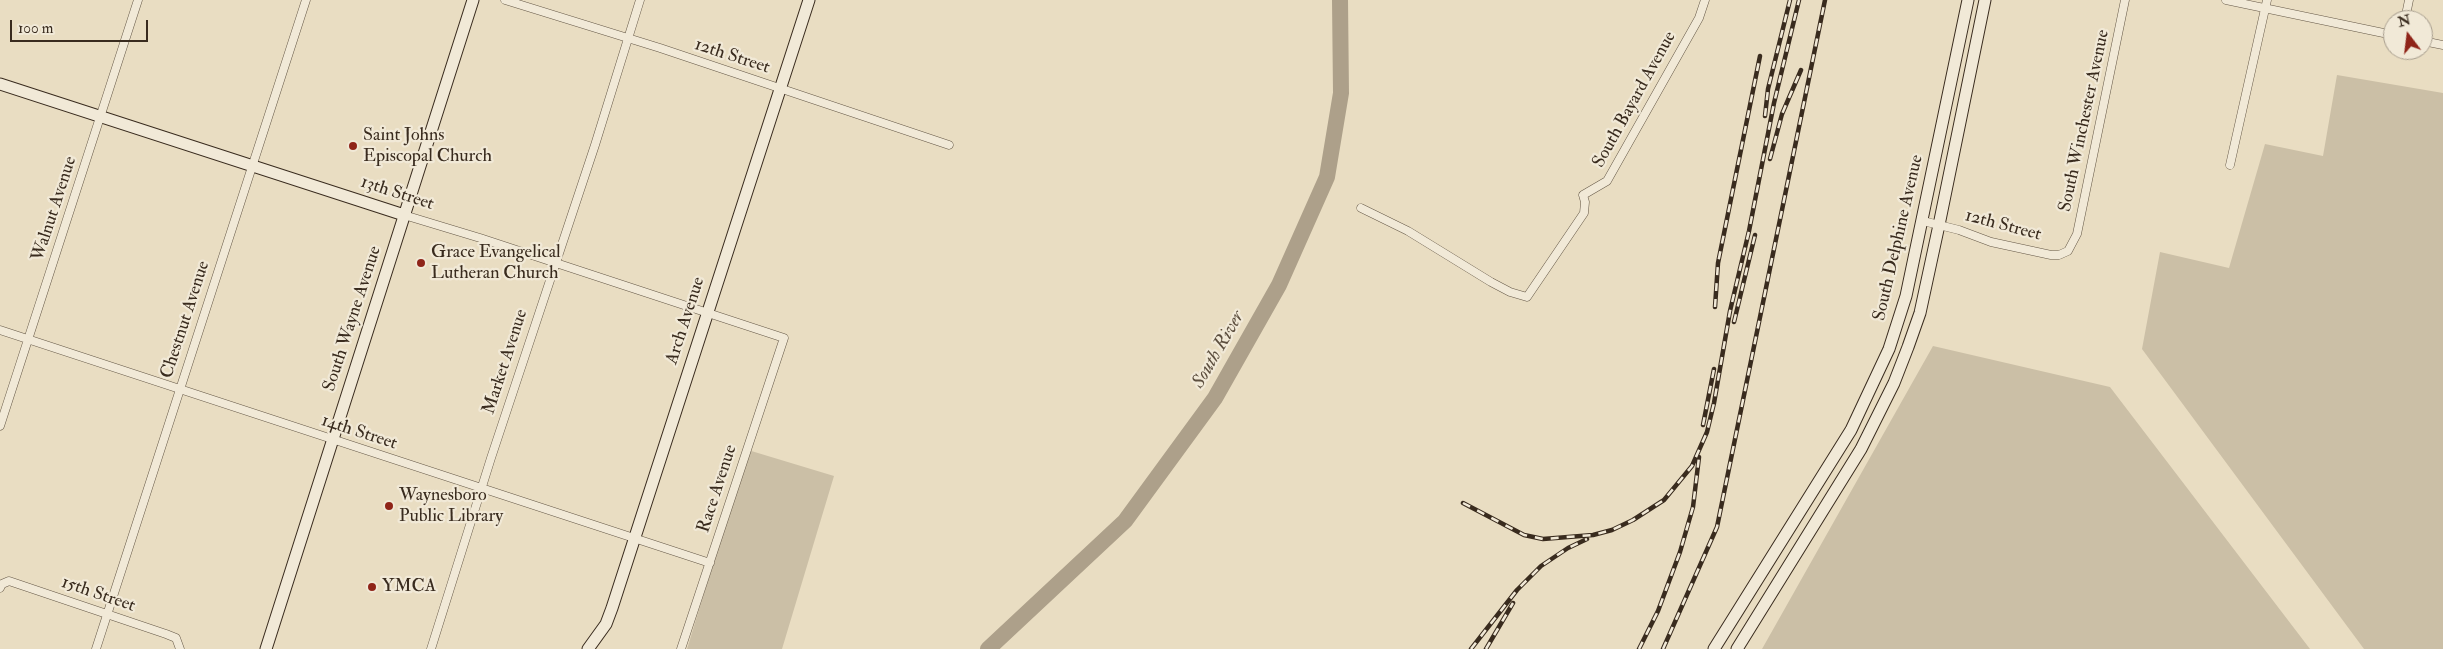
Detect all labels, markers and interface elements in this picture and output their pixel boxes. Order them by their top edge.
scale bar [12,10,150,42]
north arrow [2383,10,2433,60]
text: N [2396,11,2412,31]
text: 100 m [18,19,53,38]
street label: South Bayard Avenue [1589,28,1681,172]
street label: South Winchester Avenue [2055,28,2115,214]
street label: 12th Street [692,35,772,79]
place label: Saint Johns Episcopal Church [363,125,492,168]
marker: Saint Johns Episcopal Church [347,140,359,152]
street label: South Delphine Avenue [1869,153,1929,323]
street label: Walnut Avenue [28,154,82,264]
street label: 13th Street [358,172,436,216]
street label: 12th Street [1963,205,2043,247]
place label: Grace Evangelical Lutheran Church [431,242,561,284]
street label: South Wayne Avenue [319,244,387,394]
marker: Grace Evangelical Lutheran Church [415,257,427,269]
street label: Chestnut Avenue [157,259,215,381]
street label: Arch Avenue [662,275,710,367]
street label: Market Avenue [479,307,533,417]
water label: South River [1188,307,1250,393]
street label: 14th Street [318,411,400,455]
street label: Race Avenue [694,442,742,536]
place label: Waynesboro Public Library [399,485,503,528]
marker: Waynesboro Public Library [383,500,395,512]
street label: 15th Street [58,572,138,618]
place label: YMCA [382,576,436,598]
marker: YMCA [366,581,378,593]

